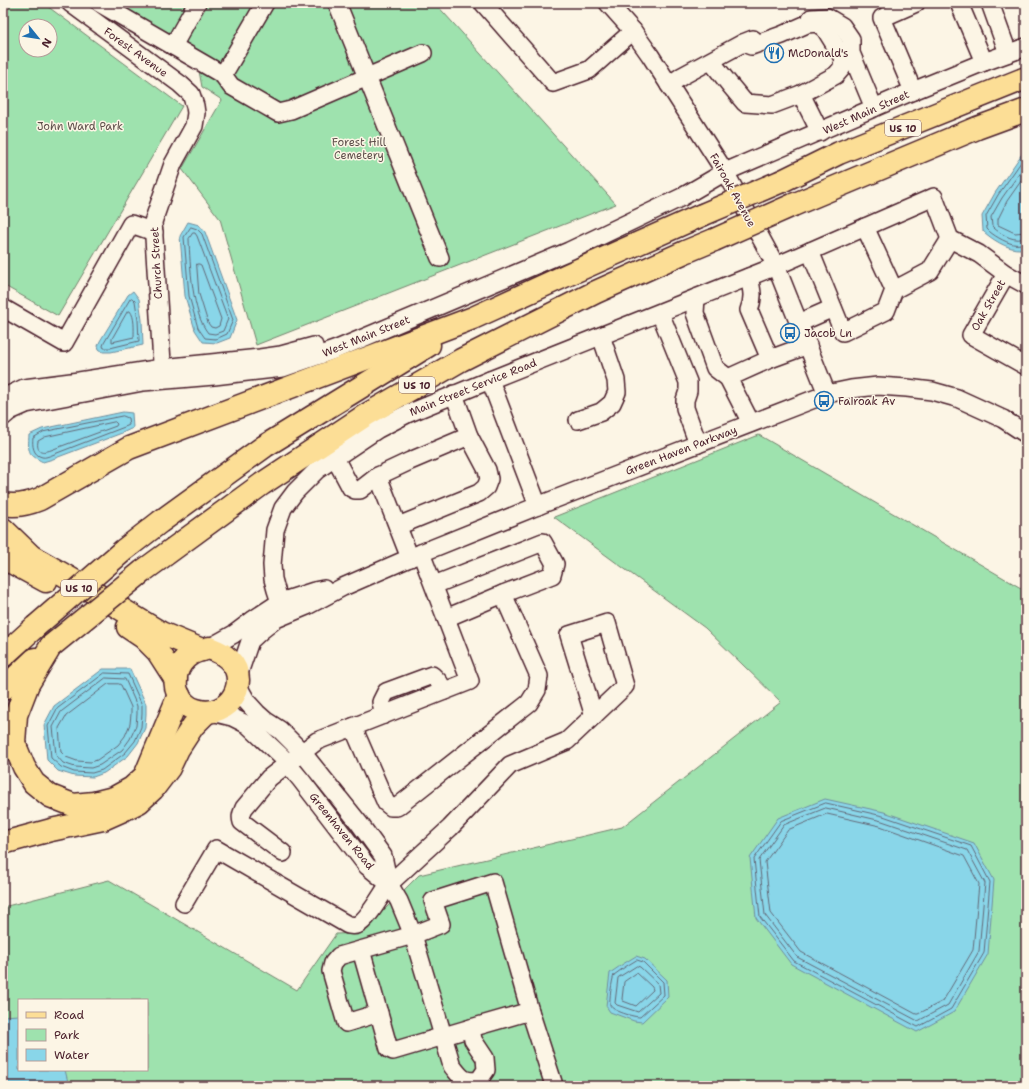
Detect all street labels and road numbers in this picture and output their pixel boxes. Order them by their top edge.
street label: Forest Avenue [101,24,171,81]
street label: West Main Street [821,87,912,138]
road number: US 10 [885,120,921,136]
street label: Fairoak Avenue [706,151,759,230]
street label: Church Street [147,226,166,300]
street label: Oak Street [968,277,1009,334]
street label: West Main Street [320,312,412,361]
street label: Main Street Service Road [407,355,539,420]
road number: US 10 [399,377,435,393]
street label: Green Haven Parkway [623,422,739,479]
road number: US 10 [61,580,97,596]
street label: Greenhaven Road [306,790,377,873]

